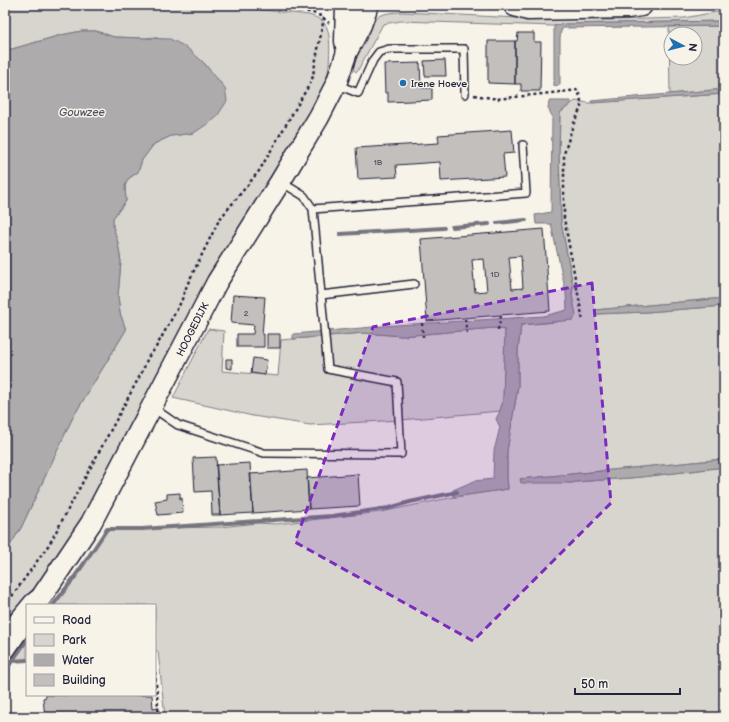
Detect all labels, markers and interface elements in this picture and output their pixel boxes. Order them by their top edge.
north arrow [663,26,703,66]
text: N [685,42,699,52]
marker: Irene Hoeve [398,78,408,88]
place label: Irene Hoeve [411,78,467,90]
water label: Gouwzee [59,106,106,119]
house number: 1B [374,158,383,167]
house number: 1D [491,270,500,279]
street label: HOOGEDIJK [174,300,212,358]
house number: 2 [244,309,249,318]
legend [26,604,156,696]
text: Road [62,613,91,628]
text: Park [62,633,86,648]
text: Water [62,653,94,668]
scale bar [575,670,680,696]
text: Building [62,673,106,688]
text: 50 m [581,677,608,692]

